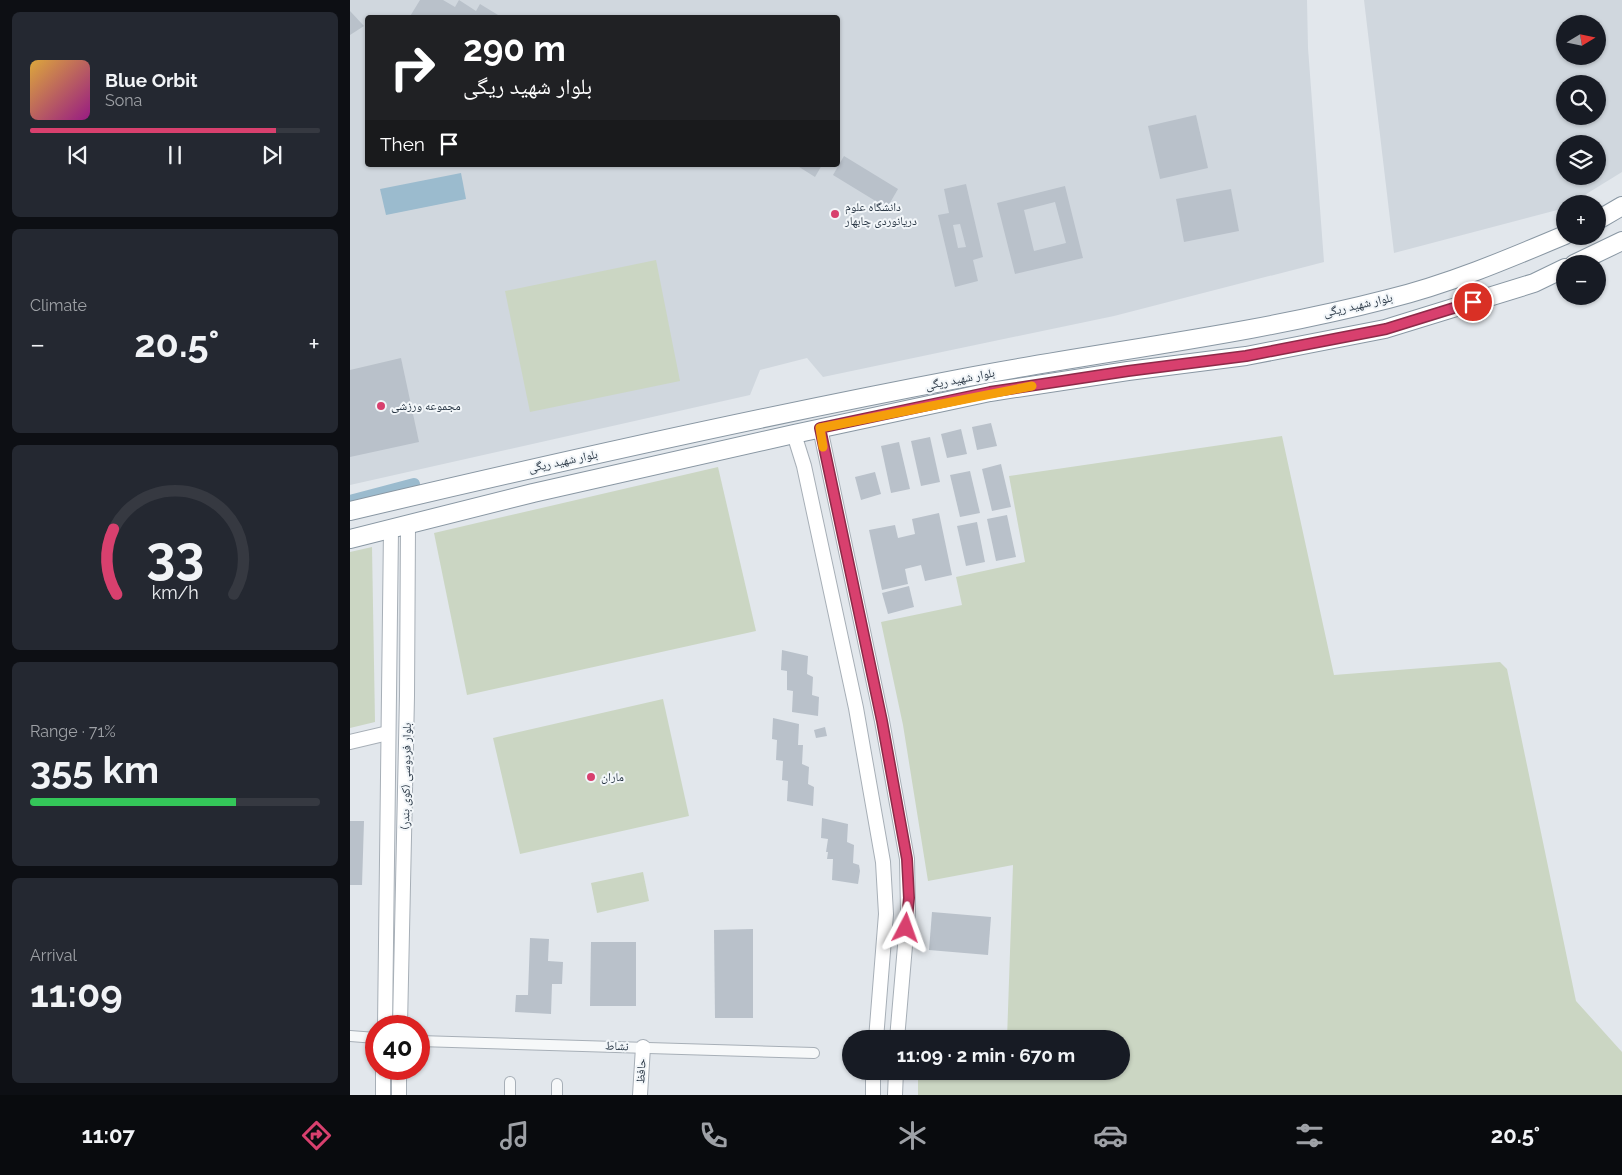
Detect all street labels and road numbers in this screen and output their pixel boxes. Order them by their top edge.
street label: بلوار شهید ریگی [1322,290,1394,320]
street label: بلوار شهید ریگی [924,365,996,393]
street label: بلوار شهید ریگی [527,447,599,476]
street label: بلوار فردوسی (کوی بندر) [398,723,414,829]
street label: نشاط [605,1039,629,1053]
street label: حافظ [633,1058,649,1084]

